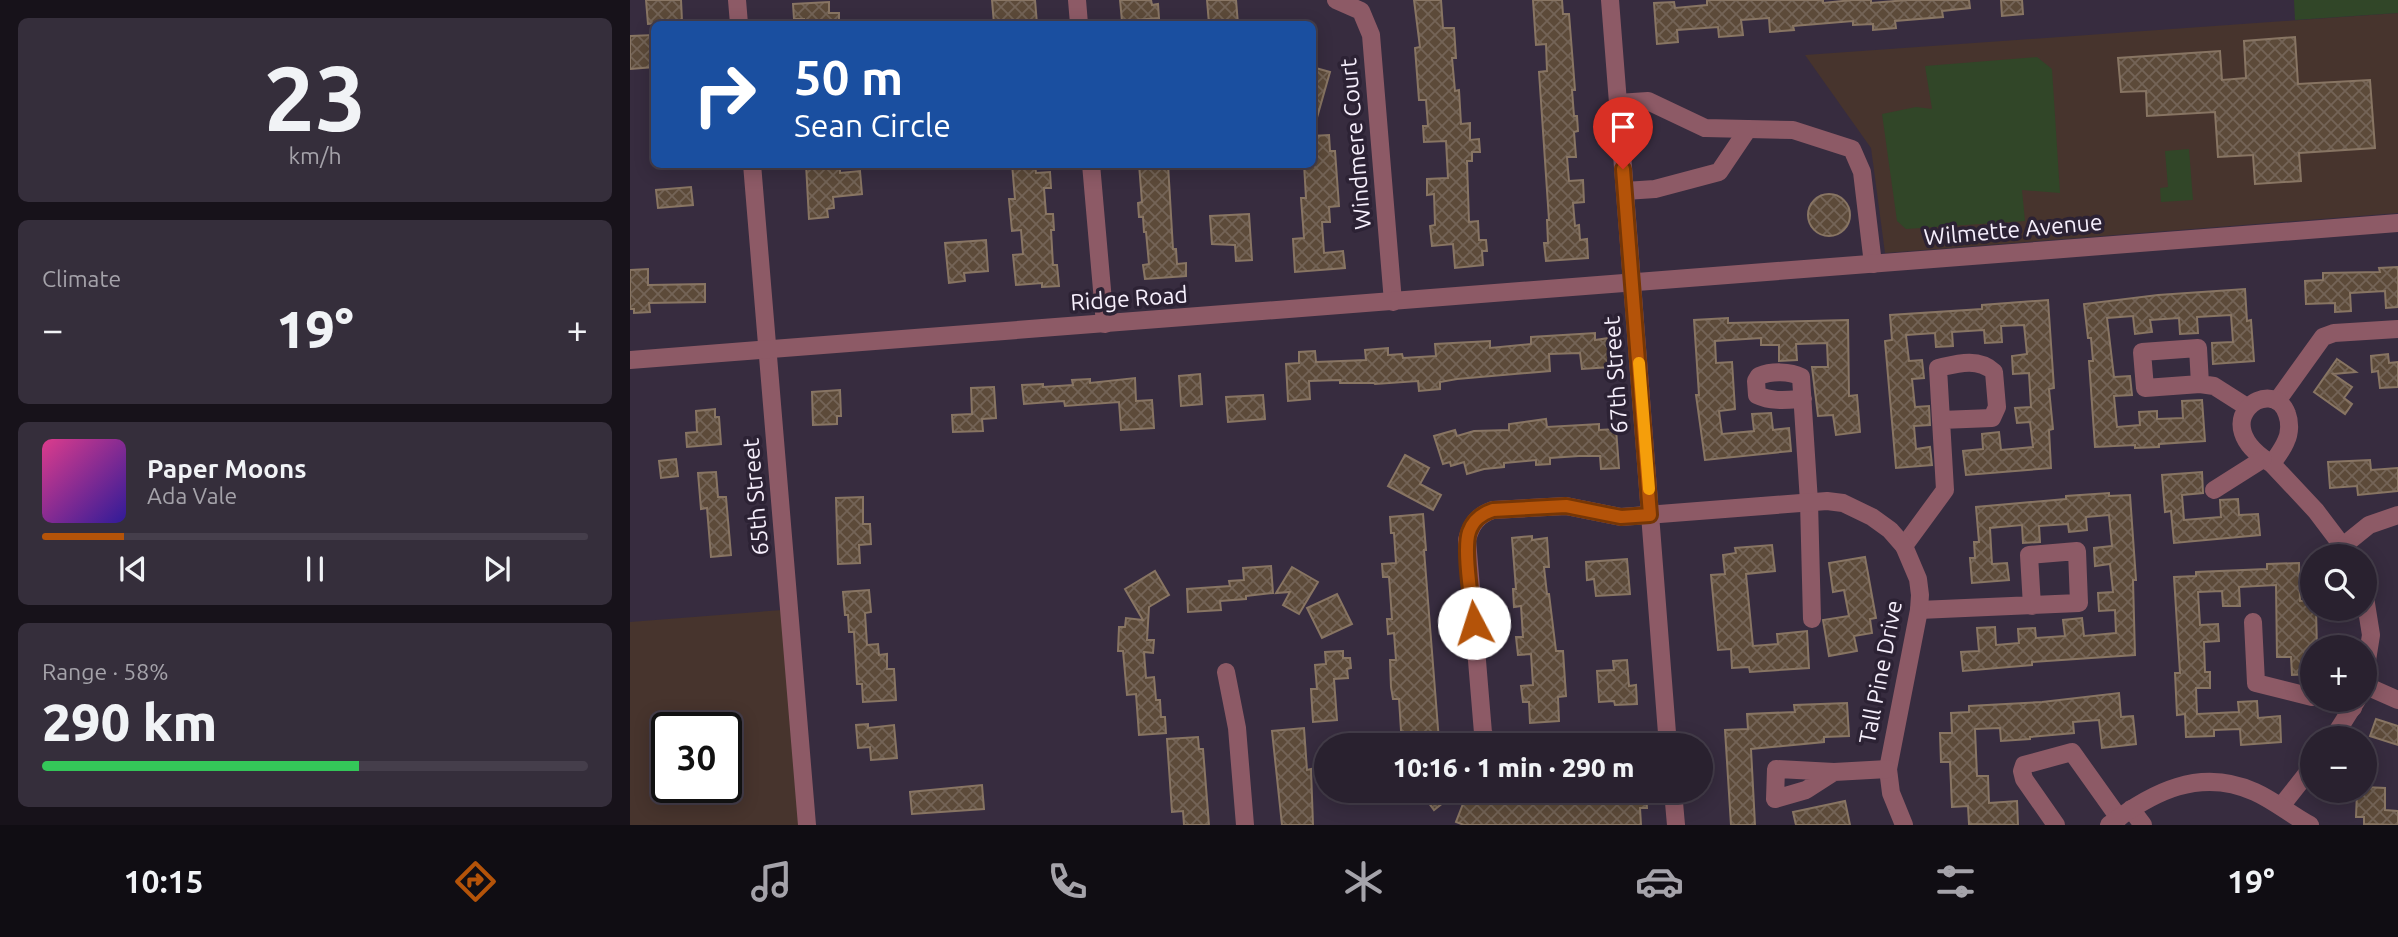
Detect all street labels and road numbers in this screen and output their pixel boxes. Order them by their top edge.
street label: Windmere Court [1335,57,1375,231]
street label: Wilmette Avenue [1923,209,2103,249]
street label: Ridge Road [1069,281,1189,315]
street label: 67th Street [1598,315,1632,435]
street label: 65th Street [737,437,773,557]
street label: Tall Pine Drive [1854,598,1906,746]

